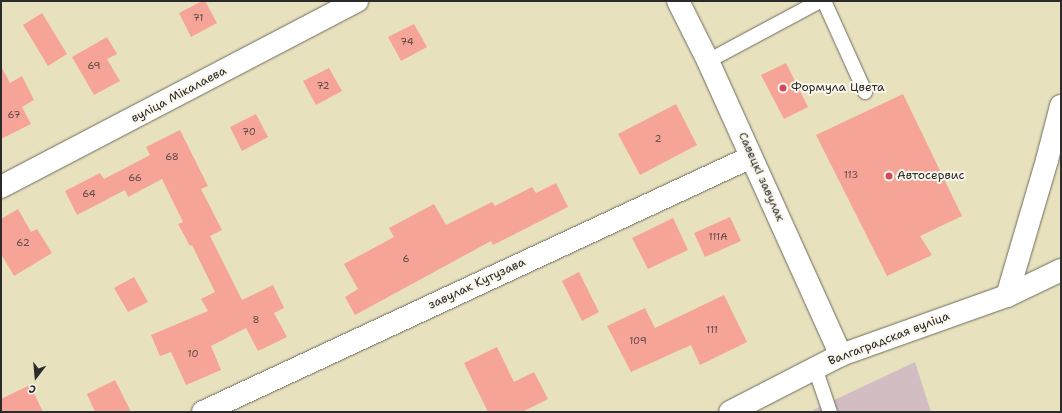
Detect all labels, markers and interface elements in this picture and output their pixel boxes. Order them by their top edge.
house number: 71 [193,12,203,24]
house number: 74 [400,36,414,48]
house number: 69 [87,60,101,72]
street label: вуліца Мікалаева [129,64,229,126]
house number: 72 [316,80,330,92]
place label: Формула Цвета [791,81,884,95]
marker: Формула Цвета [778,83,788,93]
house number: 67 [8,109,20,121]
house number: 70 [242,126,256,138]
street label: Савецкі завулак [735,130,787,224]
house number: 2 [655,133,661,145]
house number: 68 [165,151,179,163]
house number: 113 [844,169,858,181]
place label: Автосервис [897,169,965,183]
marker: Автосервис [884,171,894,181]
house number: 66 [128,172,142,184]
house number: 64 [82,188,96,200]
house number: 111А [708,231,728,243]
house number: 62 [16,237,30,249]
house number: 6 [403,253,409,265]
street label: завулак Кутузава [426,255,528,313]
street label: Валгаградская вуліца [826,309,952,369]
house number: 8 [253,314,259,326]
house number: 111 [706,324,718,336]
house number: 109 [629,335,647,347]
house number: 10 [188,348,198,360]
north arrow [16,357,56,397]
text: С [27,381,38,397]

